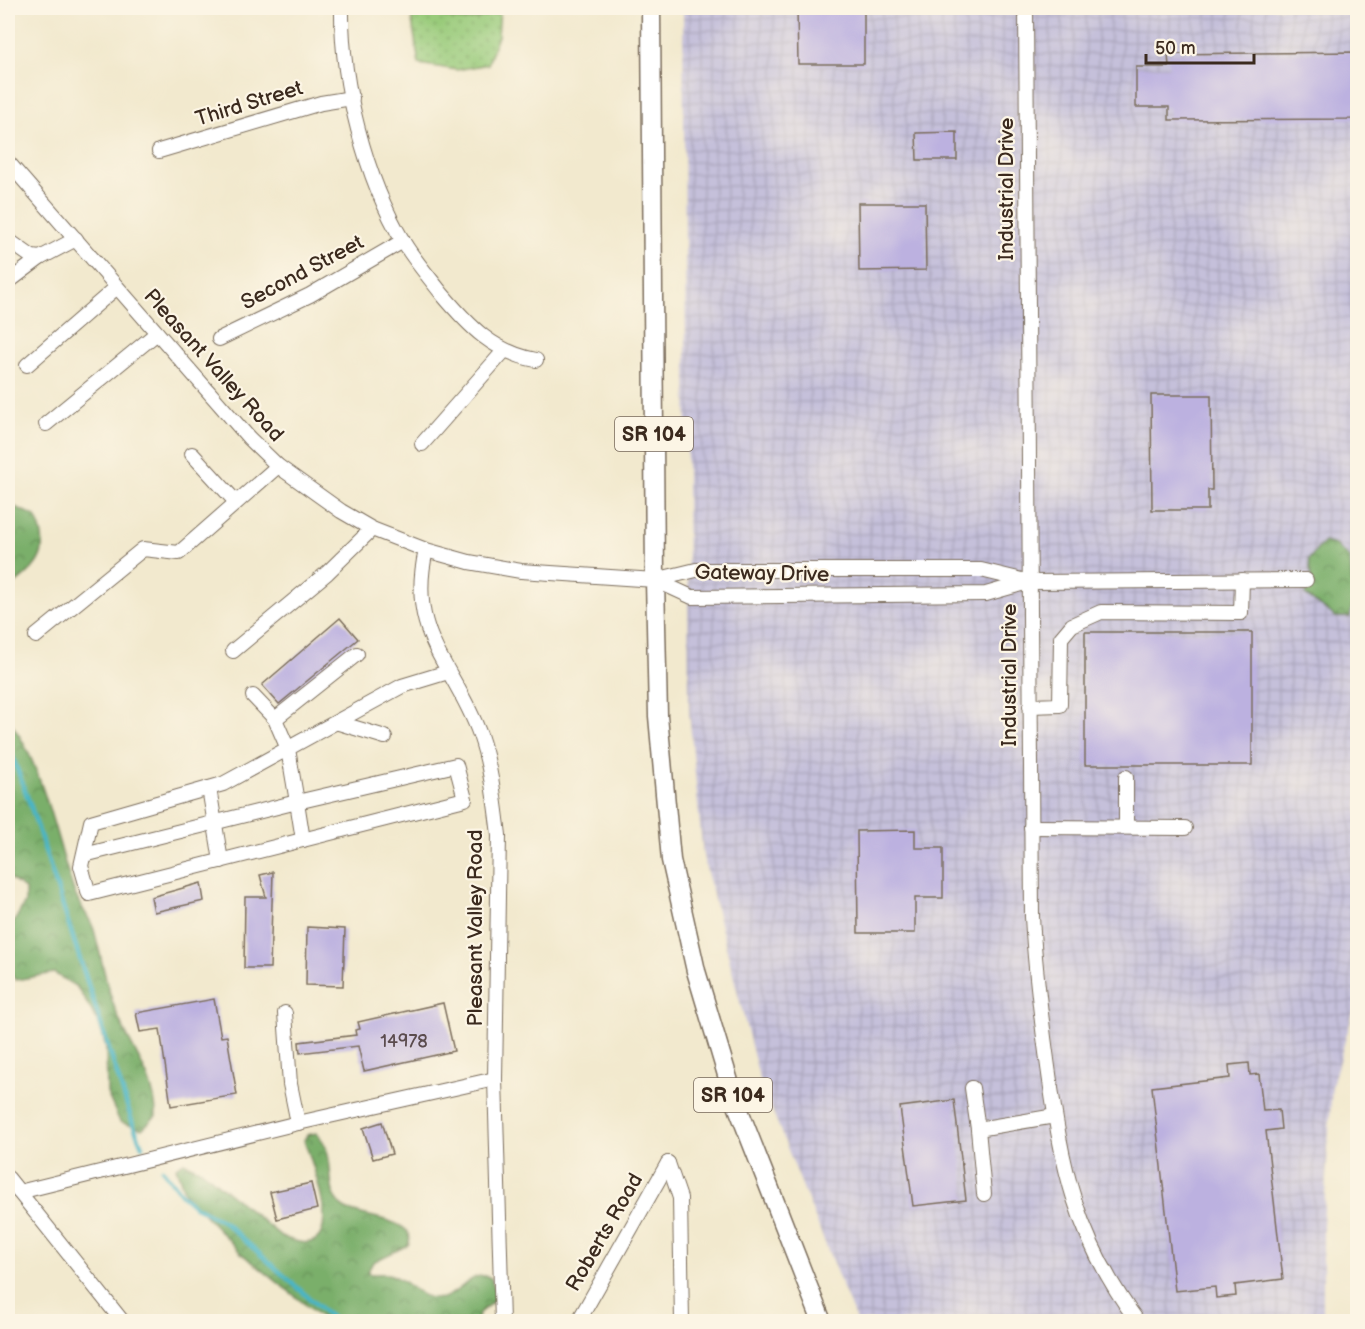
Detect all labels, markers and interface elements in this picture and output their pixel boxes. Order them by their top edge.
scale bar [1146,27,1254,65]
text: 50 m [1155,38,1196,59]
street label: Third Street [193,75,306,132]
street label: Industrial Drive [994,117,1019,261]
street label: Second Street [237,229,368,315]
street label: Pleasant Valley Road [138,284,289,447]
road number: SR 104 [615,417,693,451]
street label: Gateway Drive [694,560,830,587]
street label: Industrial Drive [997,603,1022,747]
street label: Pleasant Valley Road [463,830,488,1026]
house number: 14978 [380,1031,428,1052]
road number: SR 104 [694,1078,772,1112]
street label: Roberts Road [561,1169,648,1296]

